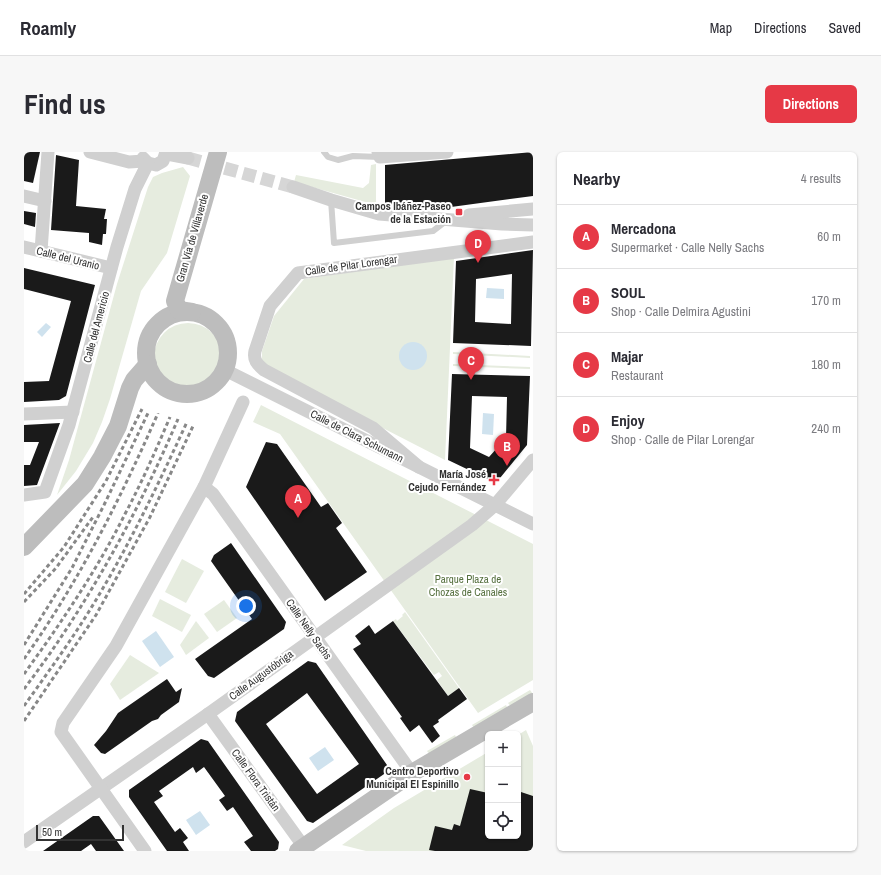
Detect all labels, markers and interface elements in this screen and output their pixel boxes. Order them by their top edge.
text: Roamly [20,15,76,41]
text: Map [710,19,732,37]
text: Directions [754,19,806,37]
text: Saved [828,19,861,37]
text: Find us [24,85,106,123]
button: Directions [765,85,857,123]
text: Nearby [573,167,620,190]
text: 4 results [801,170,841,187]
street label: Gran Vía de Villaverde [173,192,211,284]
place label: Campos Ibáñez-Paseo de la Estación [355,199,451,226]
marker: Campos Ibáñez-Paseo de la Estación [454,207,464,217]
text: Mercadona [611,218,676,239]
text: A [582,228,590,245]
text: 60 m [817,228,841,245]
pin: D [465,230,491,263]
text: Supermarket · Calle Nelly Sachs [611,239,764,256]
street label: Calle del Uranio [35,243,101,273]
street label: Calle de Pilar Lorengar [304,252,398,278]
text: SOUL [611,282,645,303]
street label: Calle del Americio [80,290,112,364]
text: B [582,292,590,309]
text: 170 m [811,292,841,309]
text: Shop · Calle Delmira Agustini [611,303,751,320]
text: Majar [611,346,643,367]
pin: C [458,347,484,380]
text: C [582,356,590,373]
text: 180 m [811,356,841,373]
text: Restaurant [611,367,663,384]
street label: Calle de Clara Schumann [308,406,406,466]
text: Enjoy [611,410,645,431]
text: D [582,420,590,437]
text: 240 m [811,420,841,437]
text: Shop · Calle de Pilar Lorengar [611,431,754,448]
pin: B [494,433,520,466]
place label: María José Cejudo Fernández [408,467,486,494]
marker: María José Cejudo Fernández [489,475,499,485]
pin: A [285,485,311,518]
park label: Parque Plaza de Chozas de Canales [429,572,508,599]
your location [236,596,256,616]
street label: Calle Nelly Sachs [283,596,335,662]
street label: Calle Augustóbriga [226,647,296,703]
map controls [485,731,521,839]
button: + [485,731,521,767]
street label: Calle Flora Tristán [229,746,283,814]
place label: Centro Deportivo Municipal El Espinillo [366,764,459,791]
button: − [485,767,521,803]
marker: Centro Deportivo Municipal El Espinillo [462,772,472,782]
button: locate [485,803,521,839]
scale bar [36,823,124,842]
text: 50 m [42,825,62,839]

